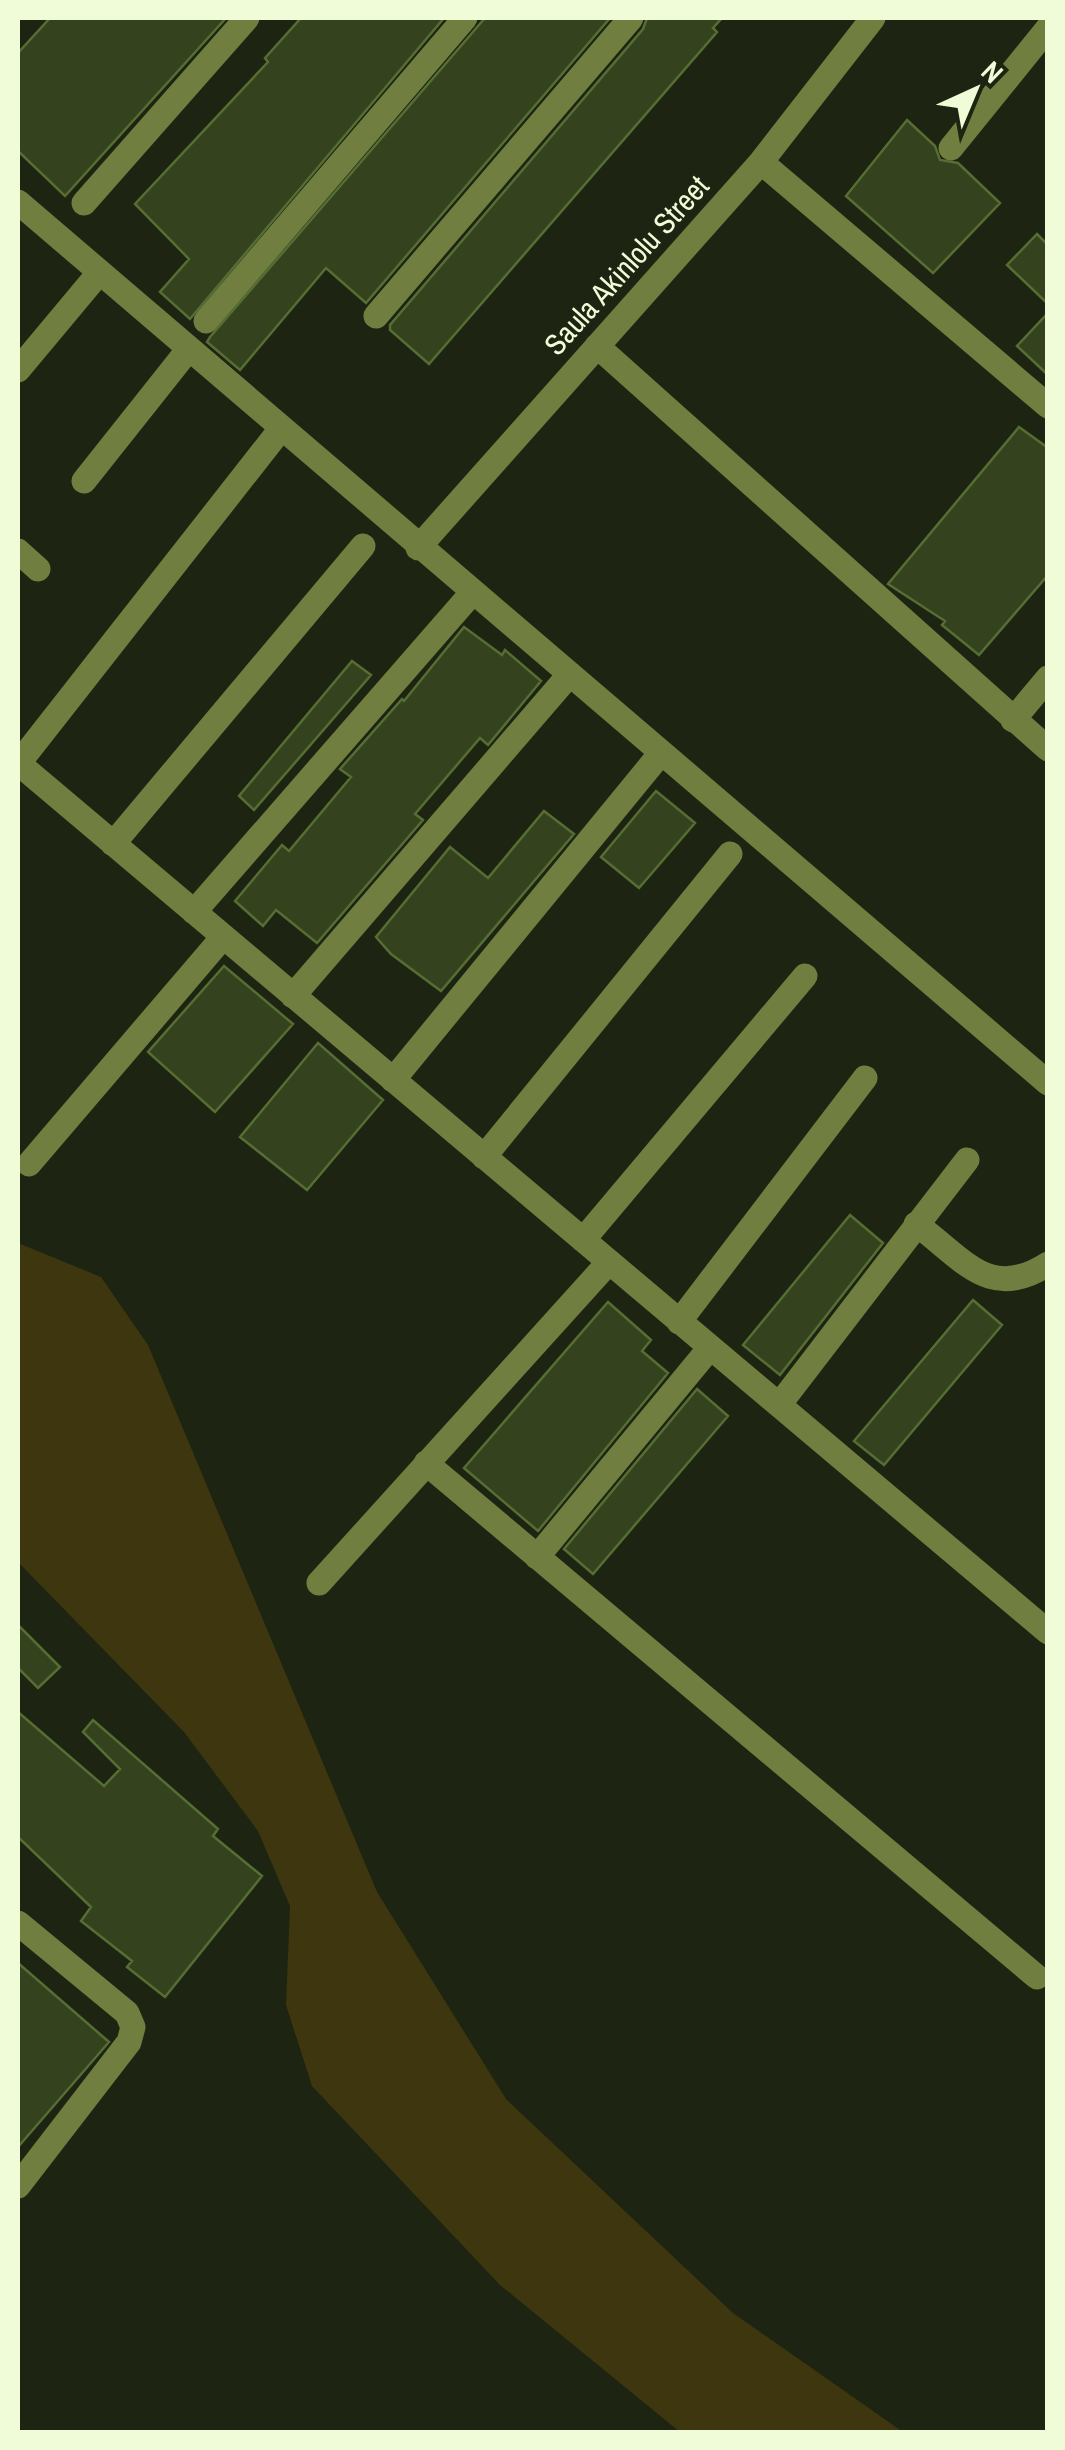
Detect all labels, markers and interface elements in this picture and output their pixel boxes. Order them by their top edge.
north arrow [925,40,1025,140]
text: N [973,53,1012,91]
street label: Saula Akinlolu Street [535,167,717,363]

